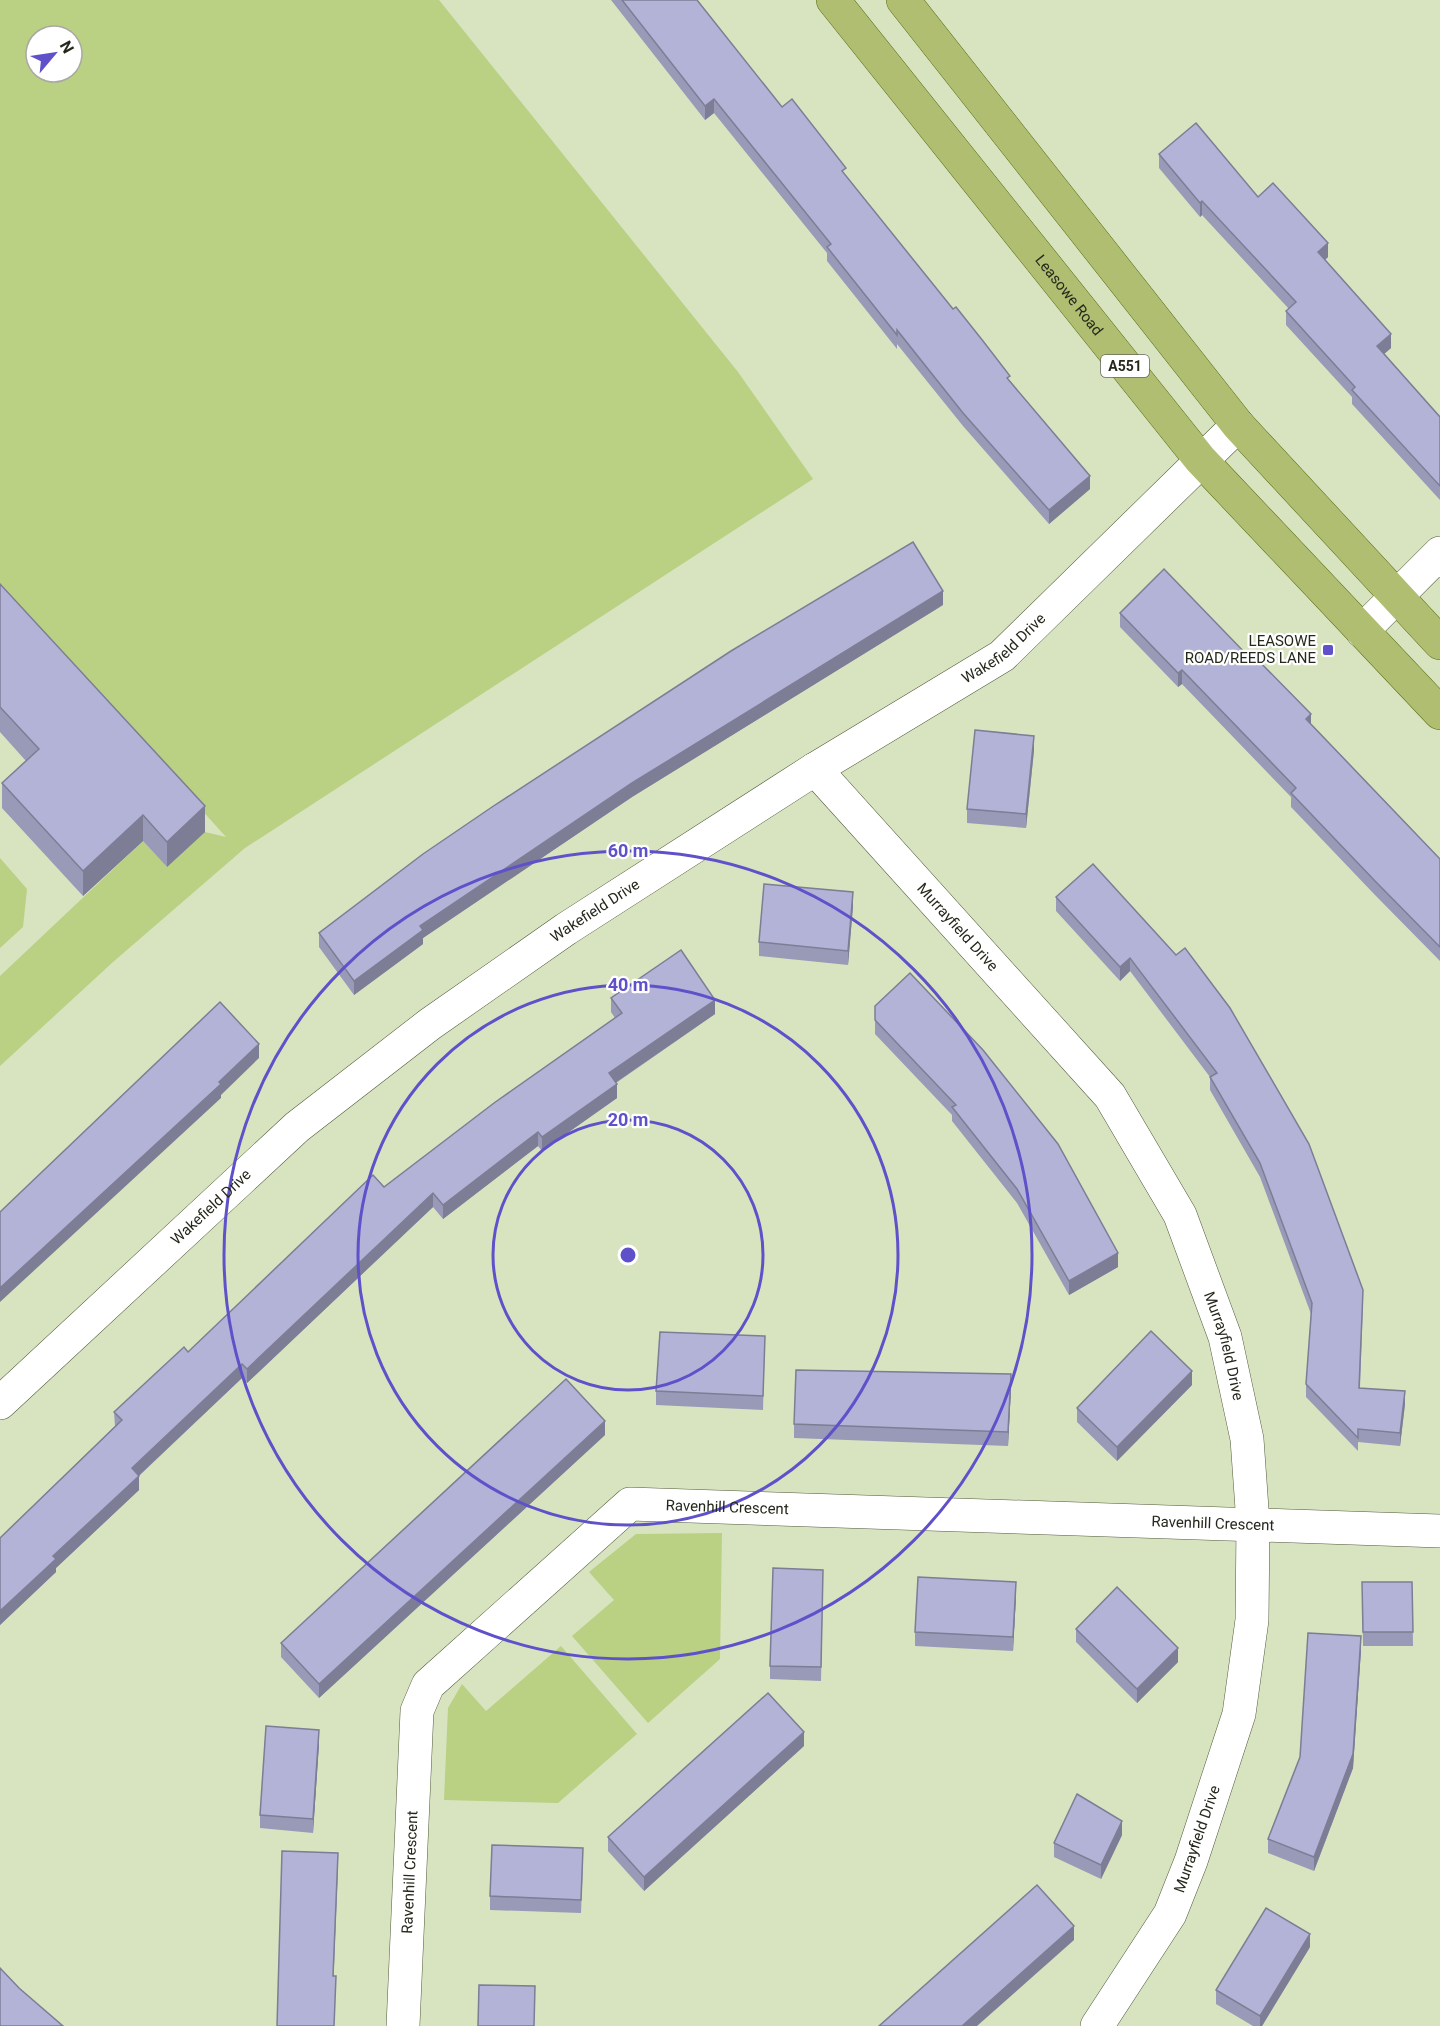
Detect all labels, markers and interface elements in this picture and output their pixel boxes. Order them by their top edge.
north arrow [24,24,84,84]
text: N [56,37,78,57]
street label: Leasowe Road [1031,251,1107,339]
road number: A551 [1101,355,1149,377]
street label: Wakefield Drive [959,609,1049,687]
place label: LEASOWE ROAD/REEDS LANE [1185,632,1316,667]
marker: LEASOWE ROAD/REEDS LANE [1321,643,1335,657]
text: 60 m [608,840,648,861]
street label: Wakefield Drive [547,875,643,946]
street label: Murrayfield Drive [913,879,1002,975]
text: 40 m [608,974,648,995]
text: 20 m [608,1109,648,1130]
street label: Wakefield Drive [167,1165,255,1248]
centre of rings [618,1245,638,1265]
street label: Murrayfield Drive [1200,1289,1247,1402]
street label: Ravenhill Crescent [665,1496,789,1518]
street label: Ravenhill Crescent [1151,1512,1275,1534]
street label: Murrayfield Drive [1170,1783,1224,1895]
street label: Ravenhill Crescent [398,1810,422,1934]

